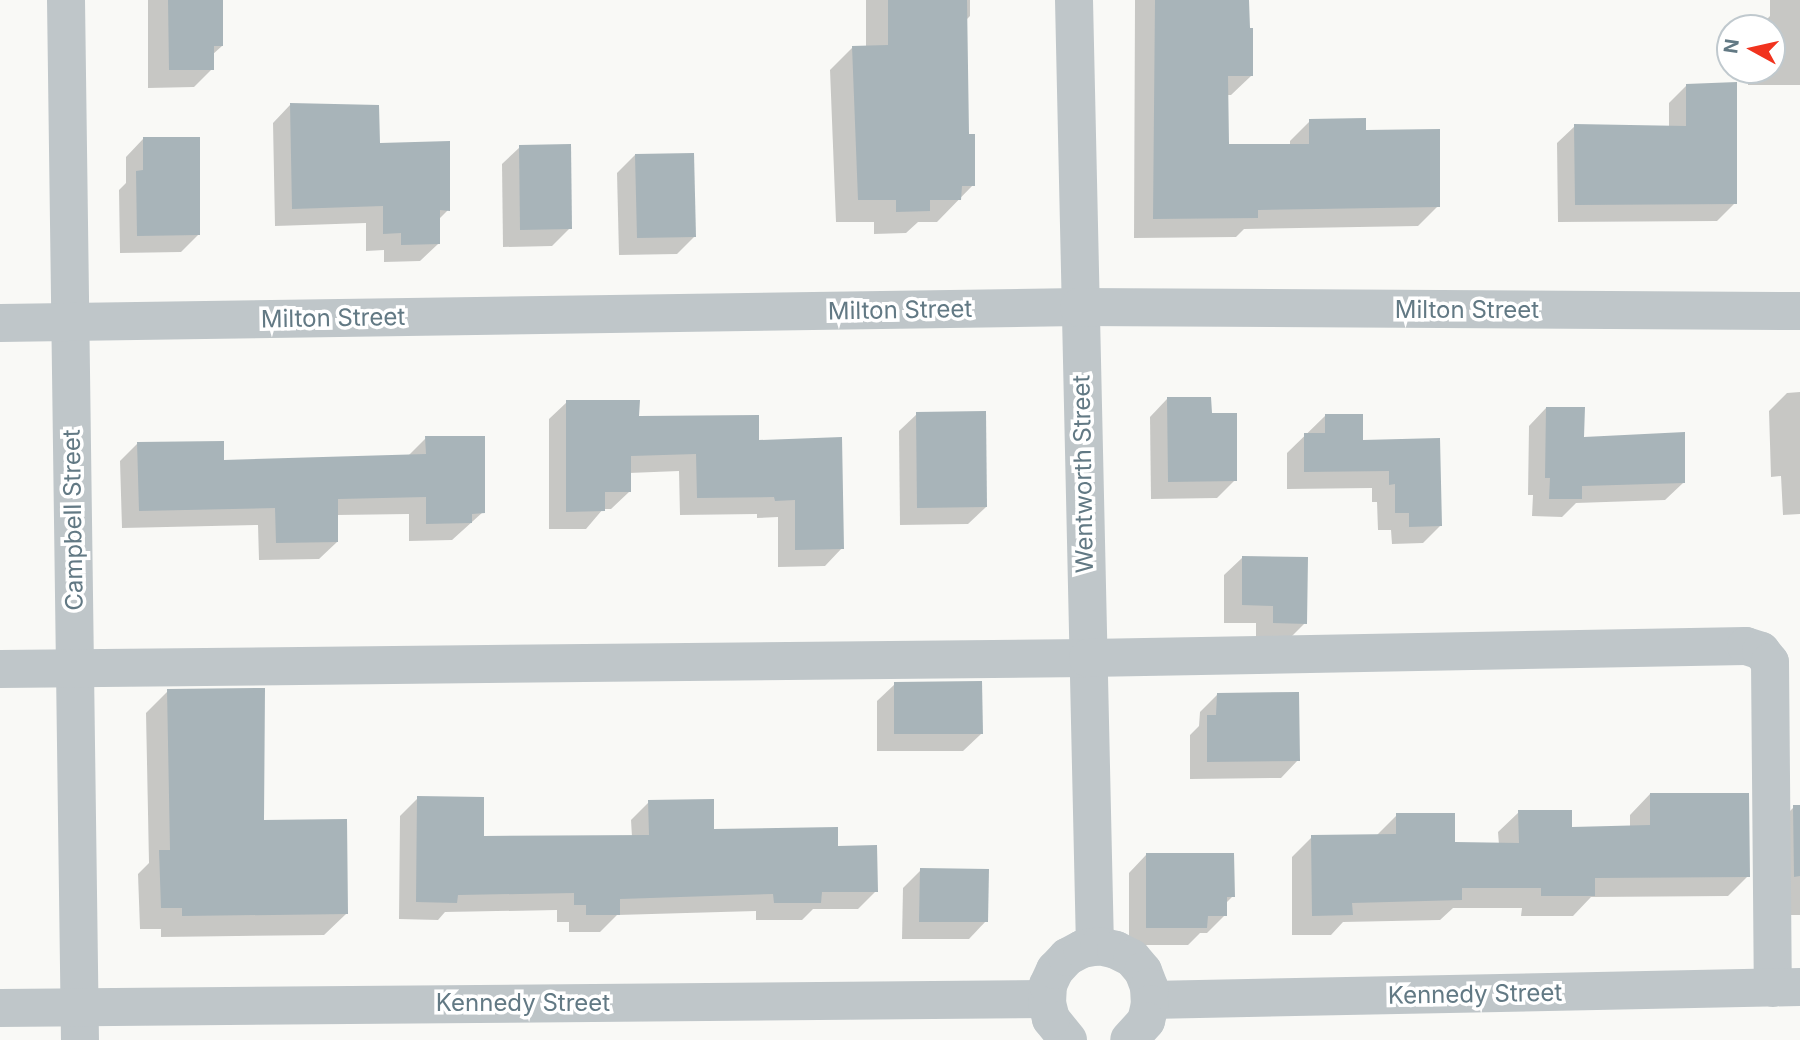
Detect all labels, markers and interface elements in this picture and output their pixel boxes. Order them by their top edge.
north arrow [1716,14,1786,84]
text: N [1719,38,1744,55]
street label: Milton Street [828,294,972,326]
street label: Milton Street [1395,296,1539,324]
street label: Milton Street [261,302,405,334]
street label: Wentworth Street [1067,375,1099,573]
street label: Campbell Street [57,429,89,611]
street label: Kennedy Street [1388,978,1562,1010]
street label: Kennedy Street [436,989,610,1017]

